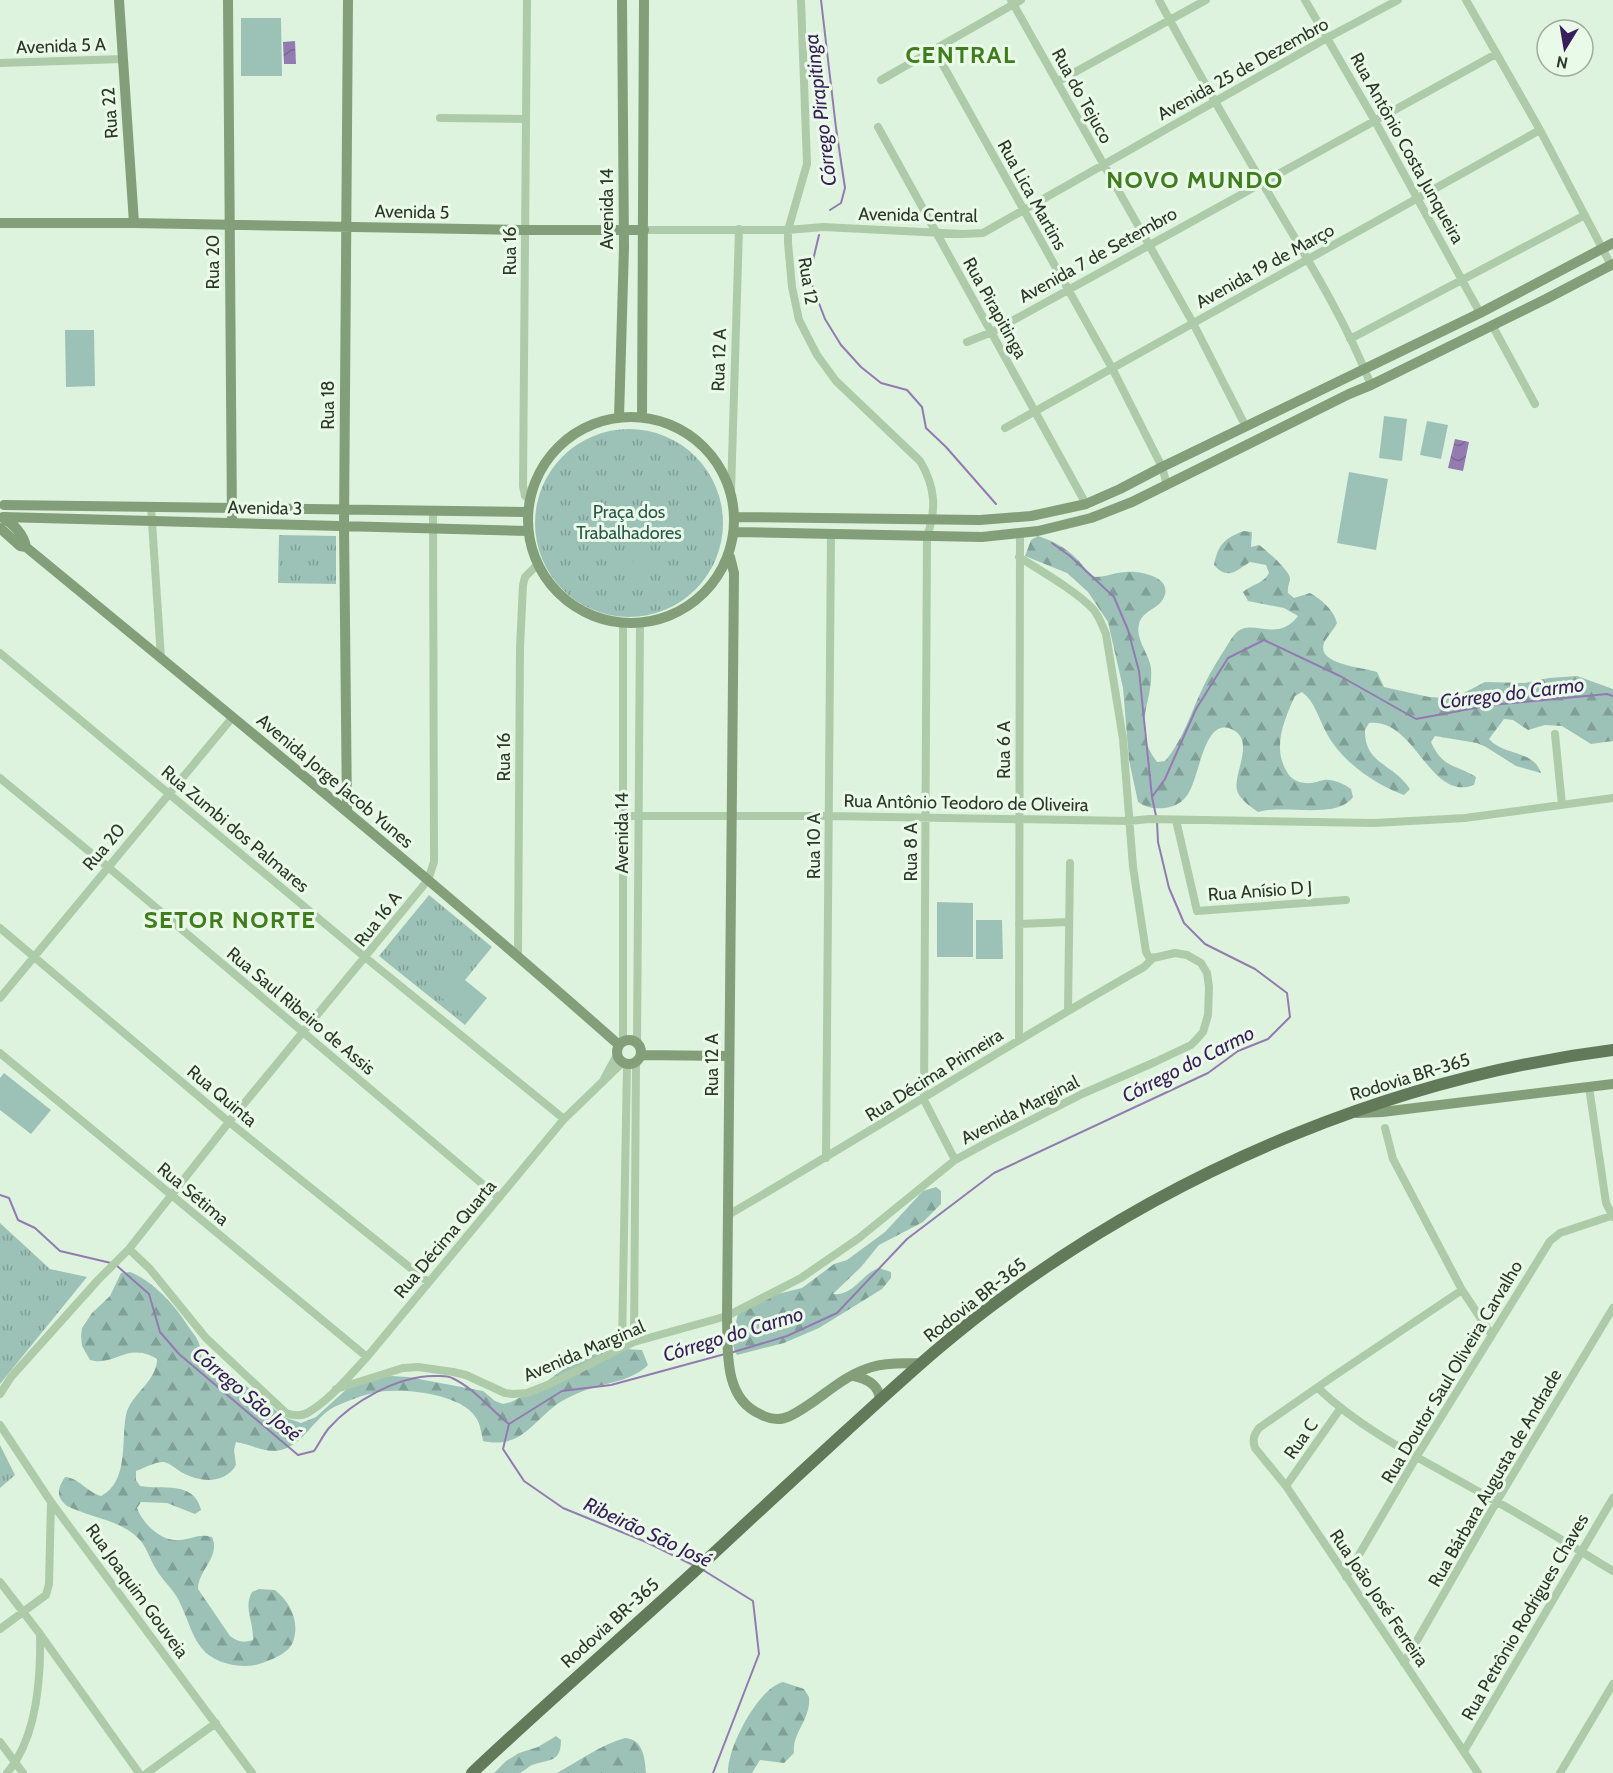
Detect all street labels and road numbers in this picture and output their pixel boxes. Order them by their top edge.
street label: Avenida 25 de Dezembro [1154,13,1332,125]
street label: Avenida 5 A [16,33,106,59]
street label: Rua do Tejuco [1047,45,1117,147]
street label: Rua Antônio Costa Junqueira [1345,49,1469,248]
street label: Rua 22 [97,86,123,140]
street label: Rua Lica Martins [993,136,1071,254]
street label: Avenida 14 [596,168,618,250]
street label: Avenida 5 [374,200,450,224]
street label: Avenida 7 de Setembro [1015,202,1181,308]
street label: Avenida Central [858,203,979,227]
street label: Avenida 19 de Março [1192,219,1338,313]
street label: Rua 16 [499,227,521,275]
street label: Rua 20 [202,235,224,289]
street label: Rua Pirapitinga [958,254,1032,363]
street label: Rua 12 [793,256,823,306]
street label: Rua 12 A [707,328,731,392]
street label: Rua 18 [317,380,339,430]
street label: Avenida 3 [227,496,303,520]
street label: Avenida Jorge Jacob Yunes [252,709,418,853]
street label: Rua 6 A [993,721,1015,779]
street label: Rua 16 [493,733,515,781]
street label: Rua Zumbi dos Palmares [157,761,313,897]
street label: Rua Antônio Teodoro de Oliveira [843,790,1089,816]
street label: Avenida 14 [611,792,633,874]
street label: Rua 10 A [803,813,825,879]
street label: Rua 20 [78,819,130,875]
street label: Rua 8 A [900,823,922,881]
street label: Rua Anísio D J [1207,876,1313,906]
street label: Rua 16 A [350,887,406,951]
street label: Rua Saul Ribeiro de Assis [222,942,380,1080]
street label: Rua Décima Primeira [861,1024,1007,1126]
street label: Rua 12 A [701,1033,723,1097]
street label: Rodovia BR-365 [1347,1048,1473,1106]
street label: Rua Quinta [183,1060,262,1132]
street label: Avenida Marginal [957,1070,1083,1149]
street label: Rua Sétima [153,1158,234,1231]
street label: Rua Décima Quarta [389,1175,501,1303]
street label: Rodovia BR-365 [919,1253,1031,1347]
street label: Rua Doutor Saul Oliveira Carvalho [1377,1256,1527,1487]
street label: Avenida Marginal [520,1315,649,1386]
street label: Rua Bárbara Augusta de Andrade [1424,1365,1566,1591]
street label: Rua C [1279,1415,1323,1463]
street label: Rua Petrônio Rodrigues Chaves [1457,1510,1593,1724]
street label: Rua Joaquim Gouveia [81,1520,193,1663]
street label: Rua João José Ferreira [1325,1525,1433,1671]
street label: Rodovia BR-365 [556,1573,664,1673]

